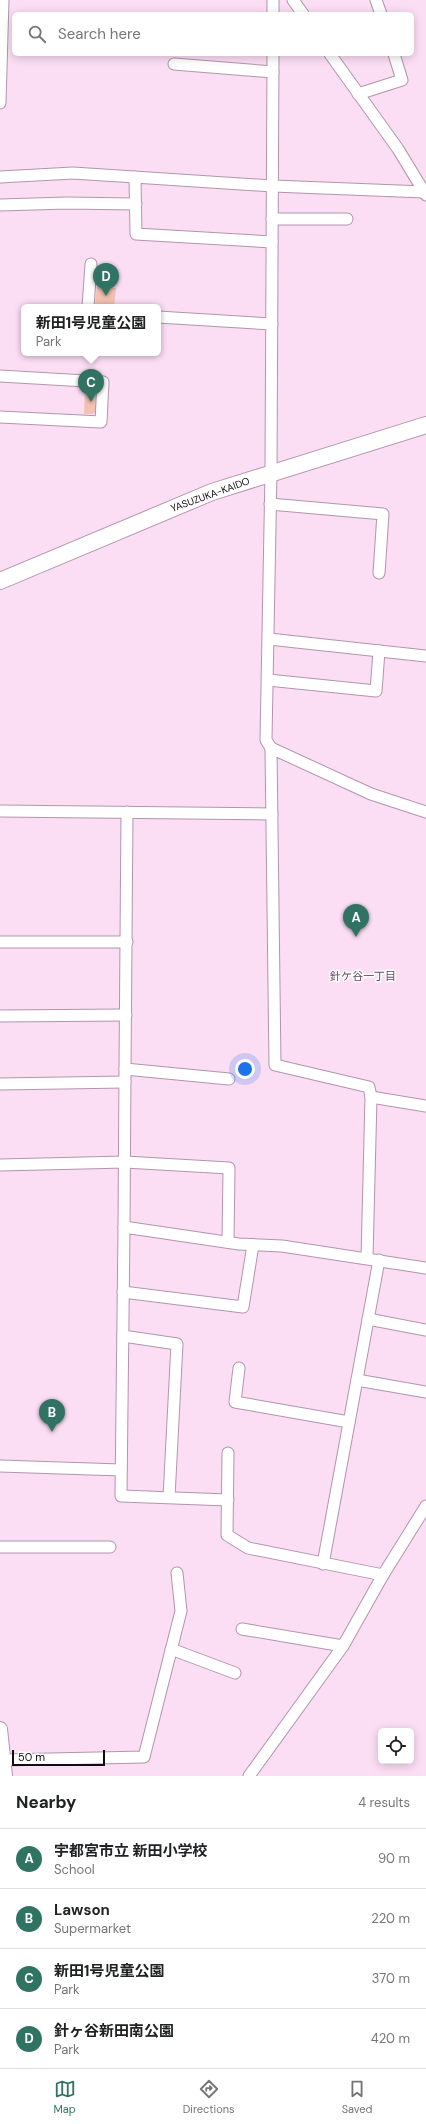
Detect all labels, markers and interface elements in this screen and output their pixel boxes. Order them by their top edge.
search box [12,12,414,56]
icon: search [26,23,48,45]
text: Search here [58,24,141,44]
pin: D [93,263,119,296]
popup [21,304,161,356]
text: 新田1号児童公園 [36,313,146,333]
text: Park [36,333,61,350]
pin: C [78,369,104,402]
street label: YASUZUKA-KAIDO [169,474,252,515]
pin: A [343,904,369,937]
district label: 針ケ谷一丁目 [330,969,396,983]
your location [235,1059,255,1079]
pin: B [39,1399,65,1432]
map controls [378,1728,414,1764]
button: locate [378,1728,414,1764]
scale bar [12,1748,105,1767]
text: 50 m [18,1750,45,1764]
text: Nearby [16,1791,76,1813]
text: 4 results [358,1794,410,1811]
text: 宇都宮市立 新田小学校 [54,1841,208,1861]
text: A [24,1850,34,1867]
text: 90 m [378,1850,410,1867]
text: School [54,1861,95,1878]
text: Lawson [54,1900,110,1920]
text: B [25,1910,33,1927]
text: 220 m [371,1910,410,1927]
text: Supermarket [54,1920,131,1937]
text: 新田1号児童公園 [54,1961,164,1981]
text: C [24,1970,34,1987]
text: 370 m [372,1970,410,1987]
text: Park [54,1981,80,1998]
text: 針ヶ谷新田南公園 [54,2021,174,2041]
text: D [24,2030,34,2047]
text: 420 m [371,2030,410,2047]
text: Park [54,2041,80,2058]
tab: Map [54,2078,76,2116]
tab: Directions [183,2078,235,2116]
tab: Saved [342,2078,372,2116]

